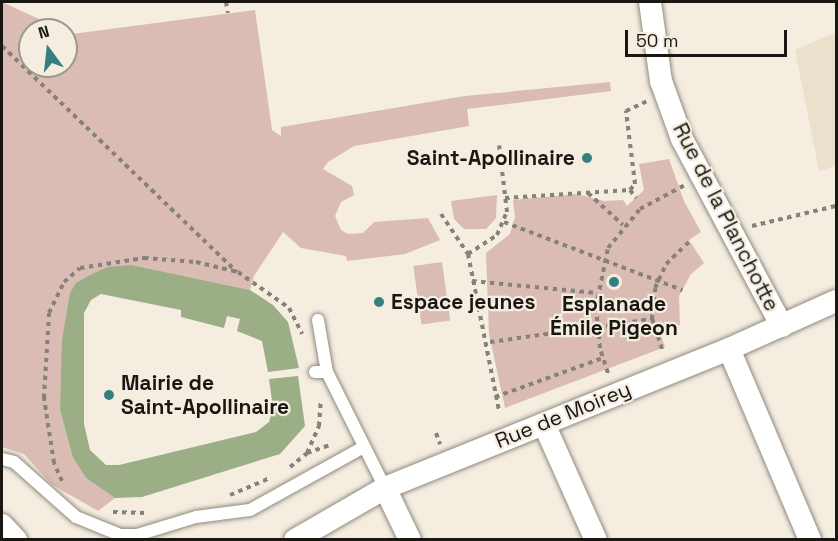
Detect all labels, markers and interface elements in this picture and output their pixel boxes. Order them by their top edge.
north arrow [18,18,78,78]
scale bar [628,18,790,56]
text: N [36,21,52,44]
text: 50 m [636,29,678,52]
street label: Rue de la Planchotte [668,119,784,315]
place label: Saint-Apollinaire [407,145,575,171]
marker: Saint-Apollinaire [580,151,594,165]
marker: Esplanade Émile Pigeon [607,275,621,289]
place label: Espace jeunes [391,289,535,315]
place label: Esplanade Émile Pigeon [550,291,678,341]
marker: Espace jeunes [372,295,386,309]
place label: Mairie de Saint-Apollinaire [121,370,289,420]
street label: Rue de Moirey [491,376,635,454]
marker: Mairie de Saint-Apollinaire [102,388,116,402]

